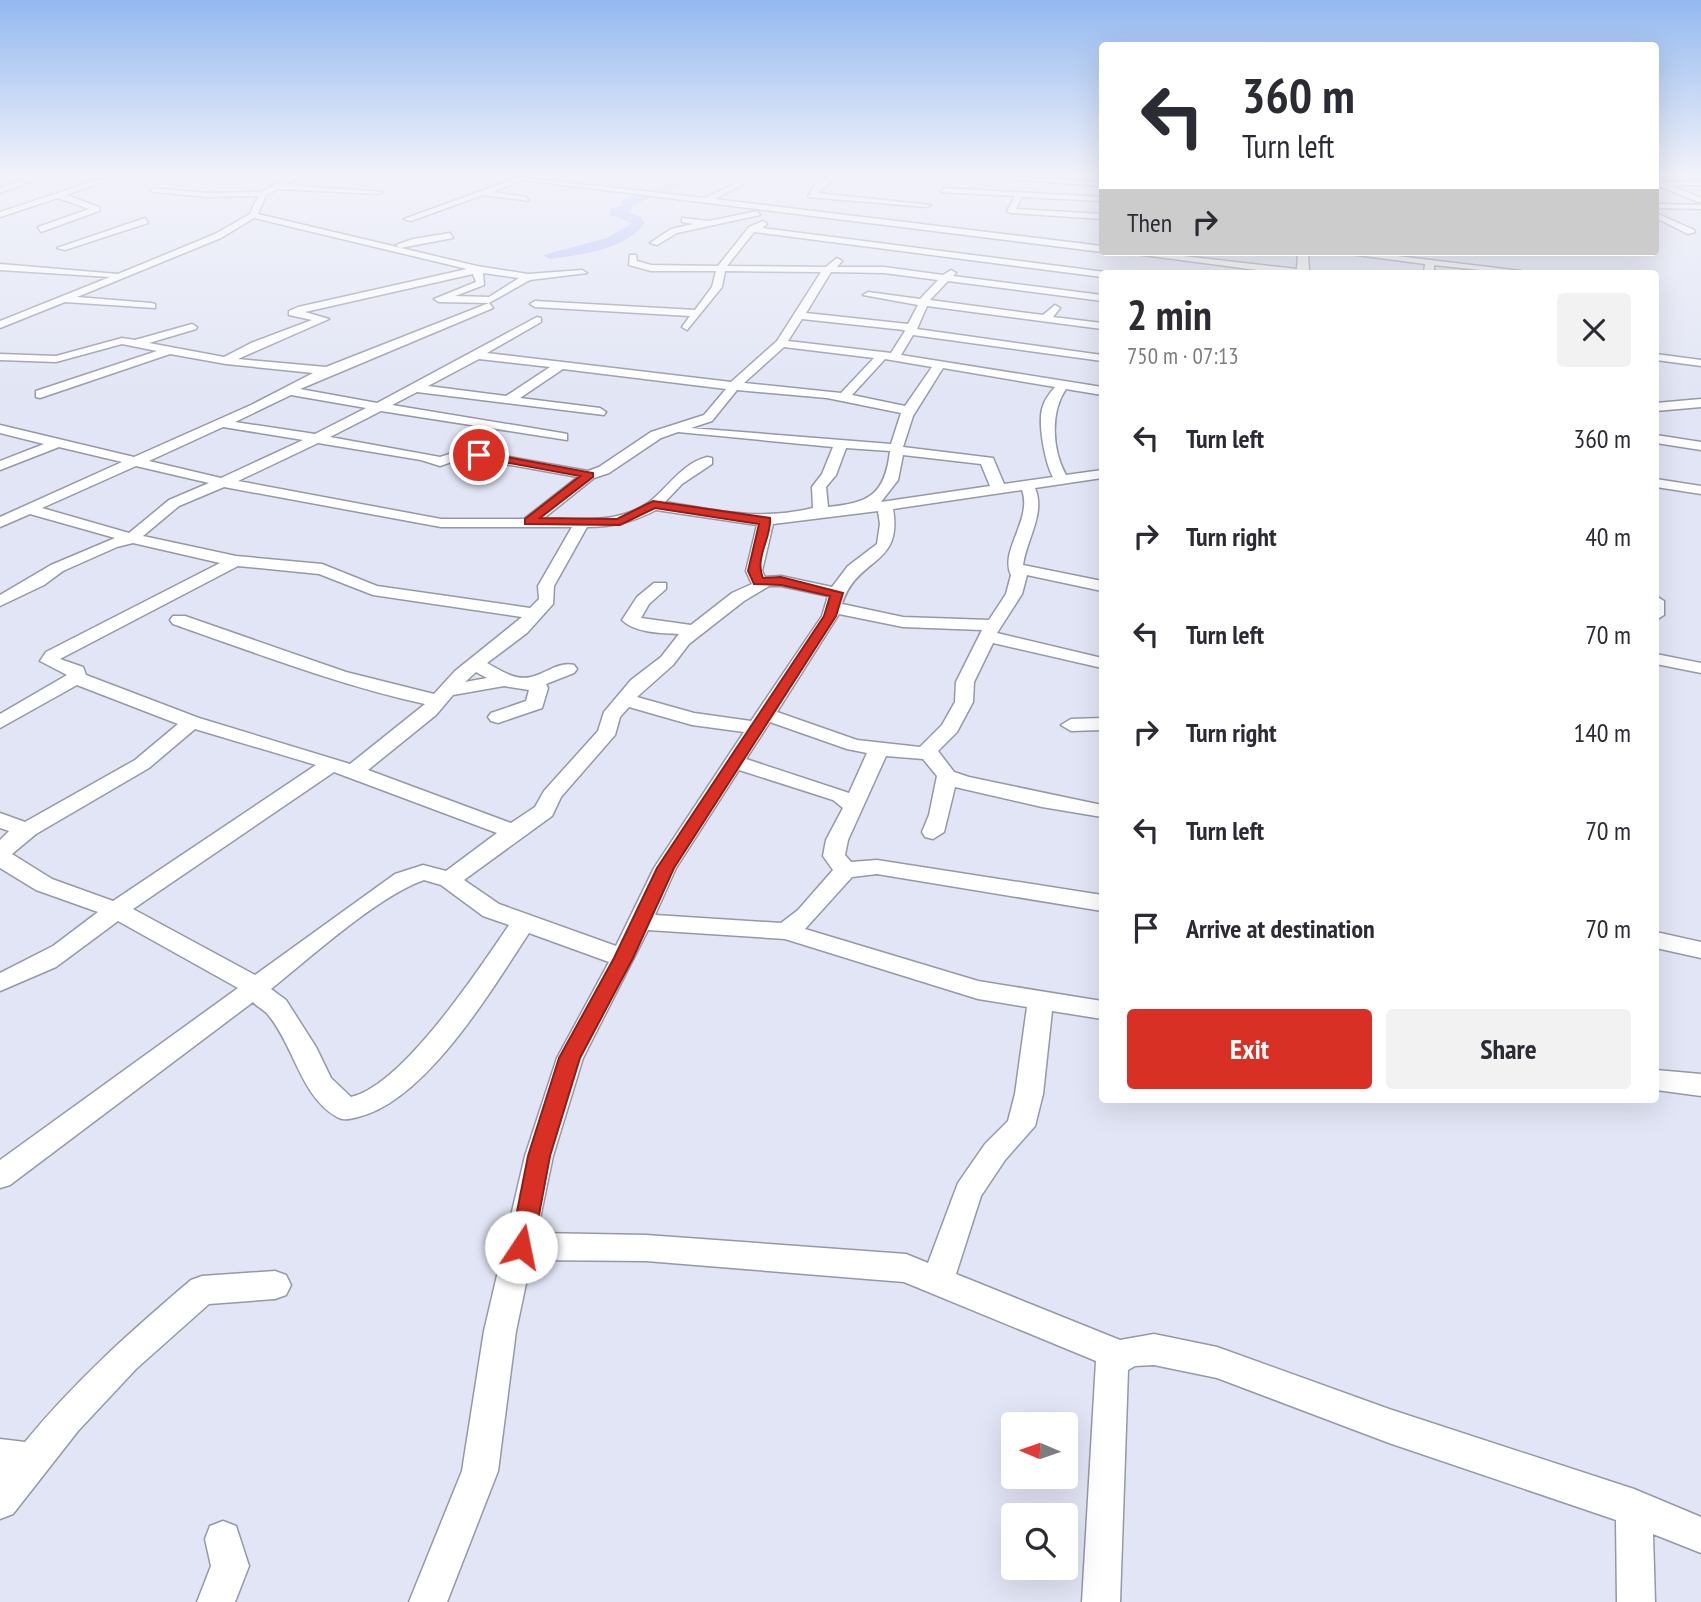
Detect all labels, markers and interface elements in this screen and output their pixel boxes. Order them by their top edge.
text: 360 m [1242,63,1355,127]
icon: left [1127,70,1218,161]
text: Turn left [1242,125,1334,167]
icon: right [1186,203,1224,241]
text: Then [1127,206,1172,239]
text: 2 min [1127,287,1212,342]
button: close [1557,293,1631,367]
text: 750 m · 07:13 [1127,341,1239,370]
icon: left [1127,419,1165,457]
text: Turn left [1186,422,1264,455]
text: 360 m [1573,422,1631,455]
pin [449,425,509,485]
icon: arrive [460,436,498,474]
icon: right [1127,517,1165,555]
text: Turn right [1186,520,1277,553]
text: 40 m [1585,520,1631,553]
icon: left [1127,615,1165,653]
text: Turn left [1186,618,1264,651]
text: 70 m [1585,618,1631,651]
icon: right [1127,713,1165,751]
text: Turn right [1186,716,1277,749]
text: 140 m [1573,716,1631,749]
icon: left [1127,811,1165,849]
text: Turn left [1186,814,1264,847]
text: 70 m [1585,814,1631,847]
icon: arrive [1127,909,1165,947]
text: Arrive at destination [1186,912,1375,945]
text: 70 m [1585,912,1631,945]
button: Exit [1127,1009,1372,1089]
button: Share [1386,1009,1631,1089]
position arrow [484,1210,558,1284]
north arrow [1001,1412,1078,1489]
map controls [1001,1412,1078,1580]
button: search [1001,1503,1078,1580]

